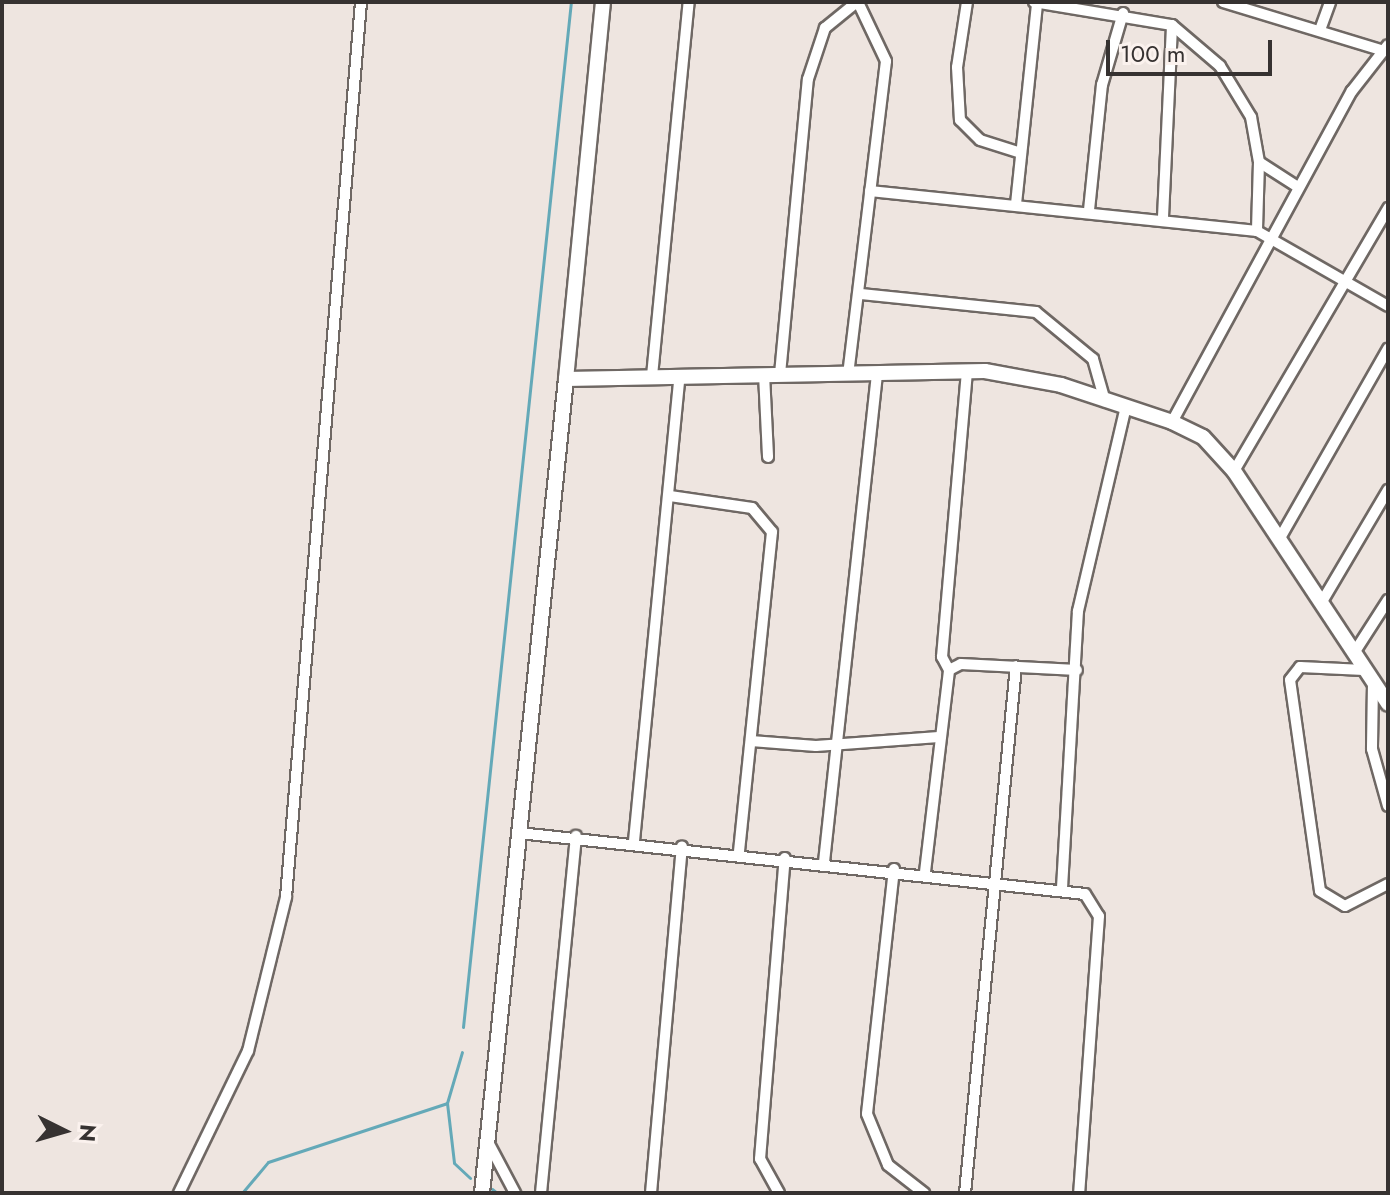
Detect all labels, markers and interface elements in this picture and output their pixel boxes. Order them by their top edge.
scale bar [1110,24,1276,74]
text: 100 m [1120,36,1186,71]
north arrow [24,1091,104,1171]
text: N [71,1123,105,1143]

